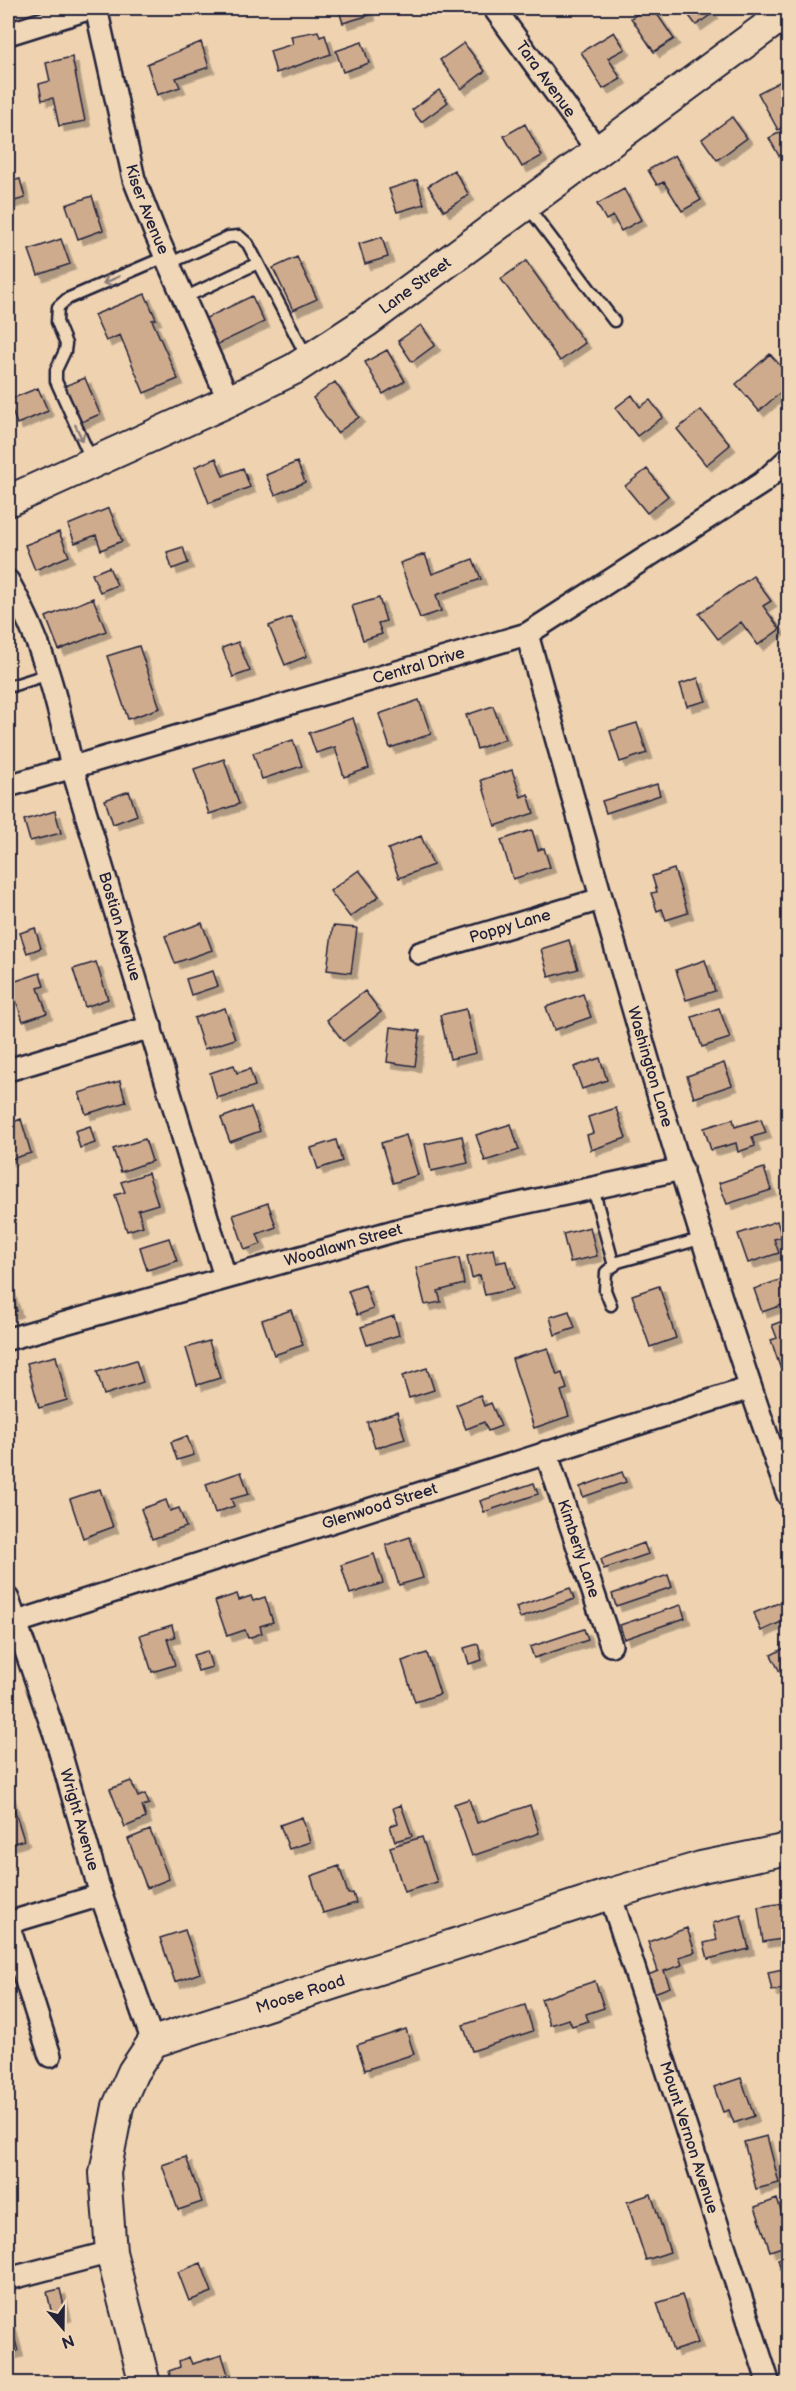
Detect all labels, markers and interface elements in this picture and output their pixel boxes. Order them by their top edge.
street label: Tara Avenue [512,37,580,121]
street label: Kiser Avenue [122,162,173,258]
street label: Lane Street [376,253,455,318]
one-way arrow [103,275,121,286]
one-way arrow [74,423,86,441]
street label: Central Drive [371,643,467,688]
street label: Bostian Avenue [95,870,145,984]
street label: Poppy Lane [467,905,553,947]
street label: Washington Lane [623,1004,677,1130]
street label: Woodlawn Street [282,1220,404,1271]
street label: Glenwood Street [320,1479,440,1534]
street label: Kimberly Lane [553,1497,604,1601]
street label: Wright Avenue [56,1766,103,1873]
street label: Moose Road [254,1971,347,2018]
street label: Mount Vernon Avenue [655,2059,723,2216]
north arrow [33,2298,93,2358]
text: N [59,2330,77,2352]

